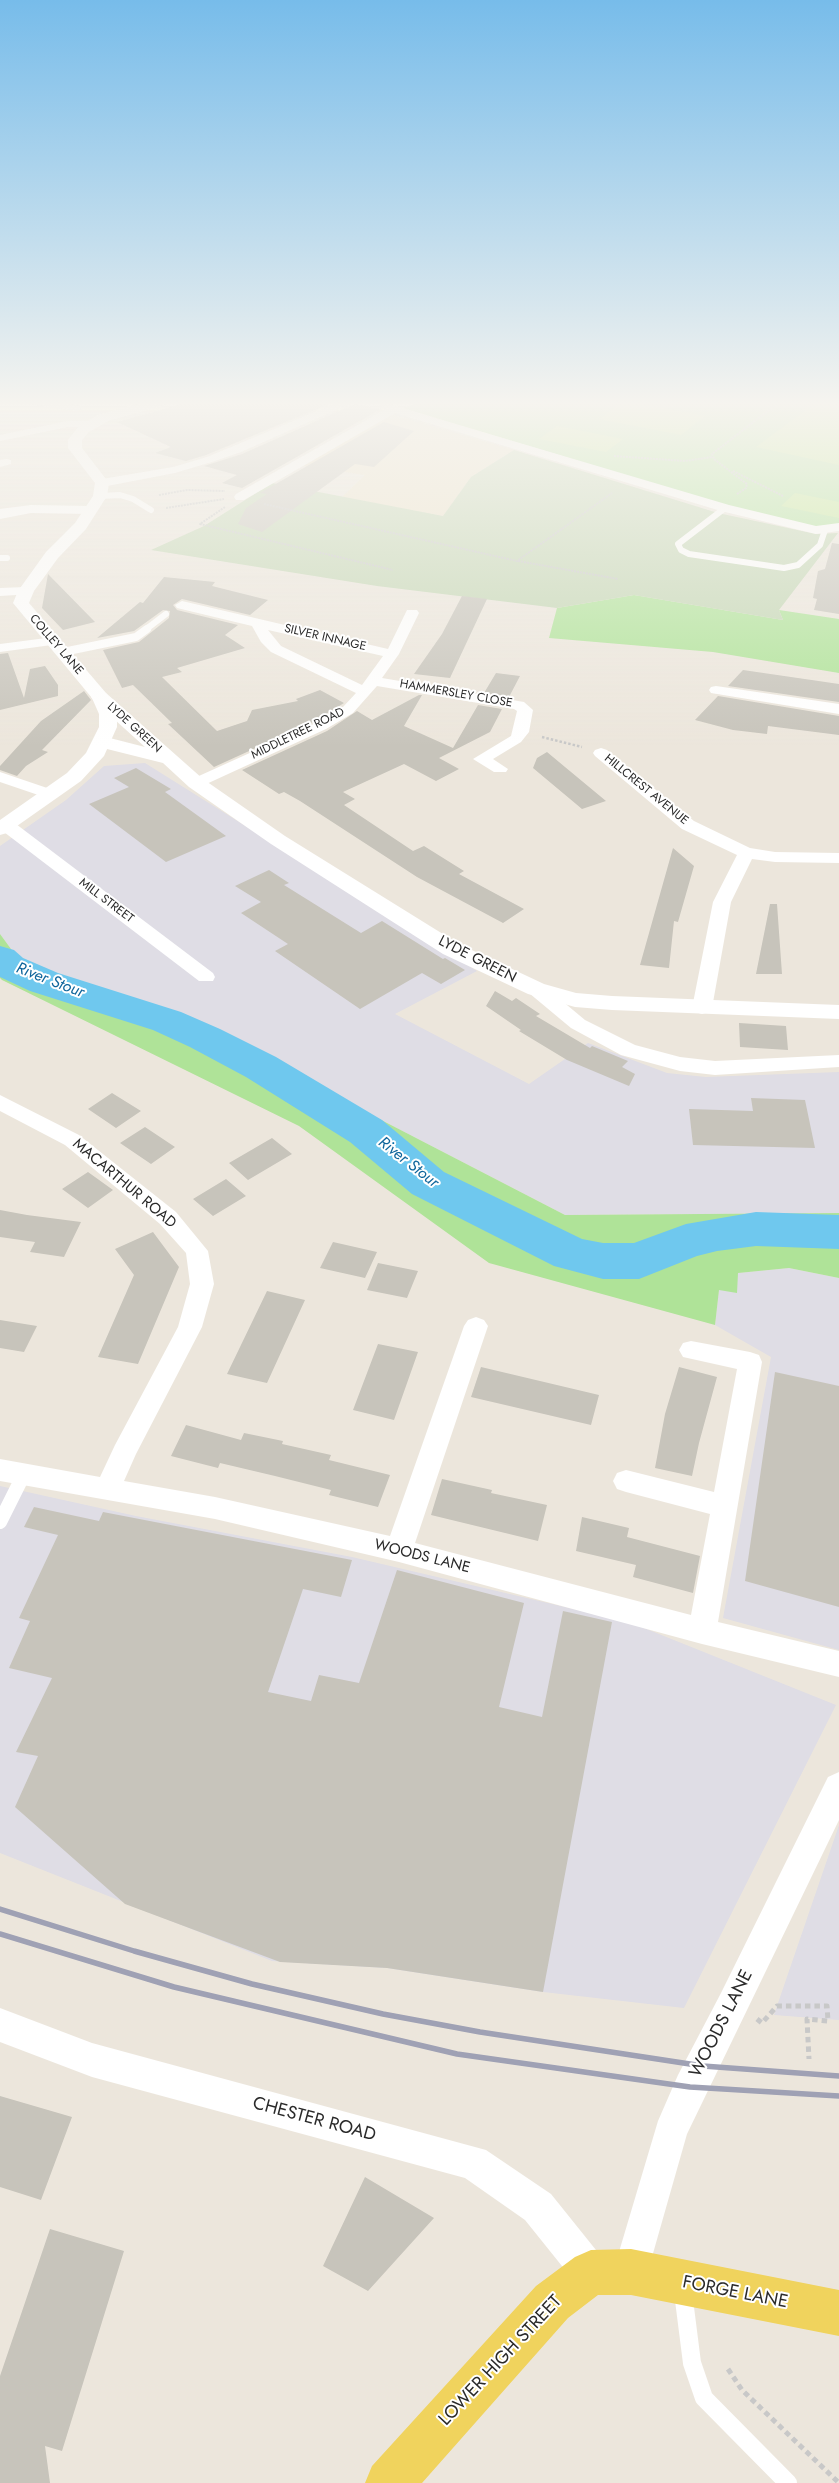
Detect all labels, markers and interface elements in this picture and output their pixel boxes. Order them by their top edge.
street label: COLLEY LANE [26,612,86,678]
street label: SILVER INNAGE [283,622,367,654]
street label: HAMMERSLEY CLOSE [399,677,513,711]
street label: LYDE GREEN [104,700,164,756]
street label: MIDDLETREE ROAD [249,705,347,763]
street label: HILLCREST AVENUE [601,752,691,828]
street label: MILL STREET [76,876,136,926]
street label: LYDE GREEN [435,933,519,987]
water label: River Stour [13,959,87,1003]
water label: River Stour [374,1133,442,1193]
street label: MACARTHUR ROAD [68,1135,180,1233]
street label: WOODS LANE [372,1536,472,1578]
street label: WOODS LANE [686,1967,758,2081]
street label: CHESTER ROAD [250,2093,378,2147]
street label: FORGE LANE [680,2272,790,2314]
street label: LOWER HIGH STREET [435,2291,567,2431]

